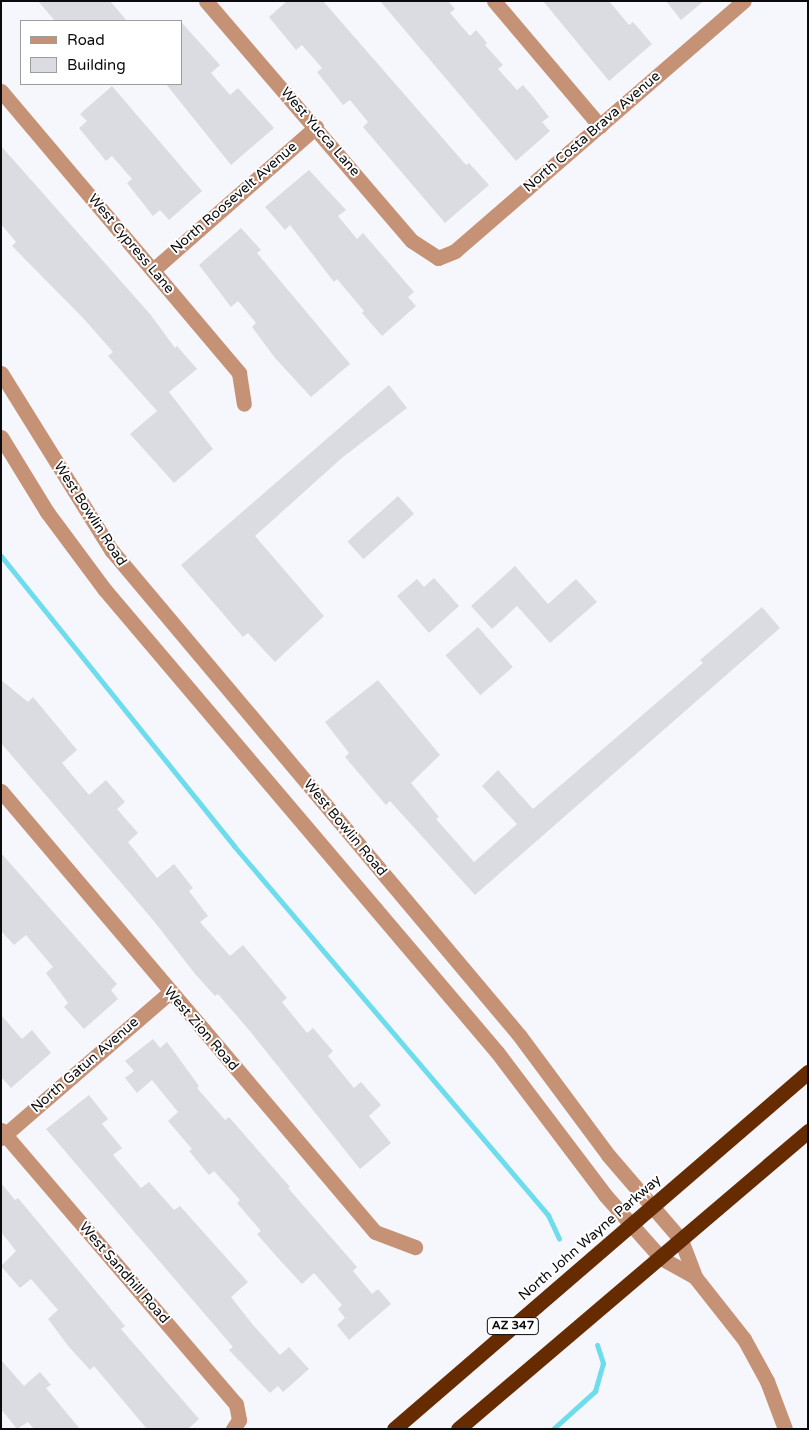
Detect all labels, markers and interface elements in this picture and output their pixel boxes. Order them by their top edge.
legend [20,20,182,85]
text: Road [67,31,105,49]
text: Building [67,56,126,74]
street label: North Costa Brava Avenue [520,68,664,196]
street label: West Yucca Lane [277,84,363,180]
street label: North Roosevelt Avenue [167,139,301,257]
street label: West Cypress Lane [84,191,178,297]
street label: West Bowlin Road [50,459,130,569]
street label: West Bowlin Road [300,776,390,880]
street label: West Zion Road [160,984,242,1074]
street label: North Gatun Avenue [28,1014,142,1116]
street label: North John Wayne Parkway [515,1172,665,1304]
street label: West Sandhill Road [75,1219,173,1327]
road number: AZ 347 [487,1316,539,1335]

